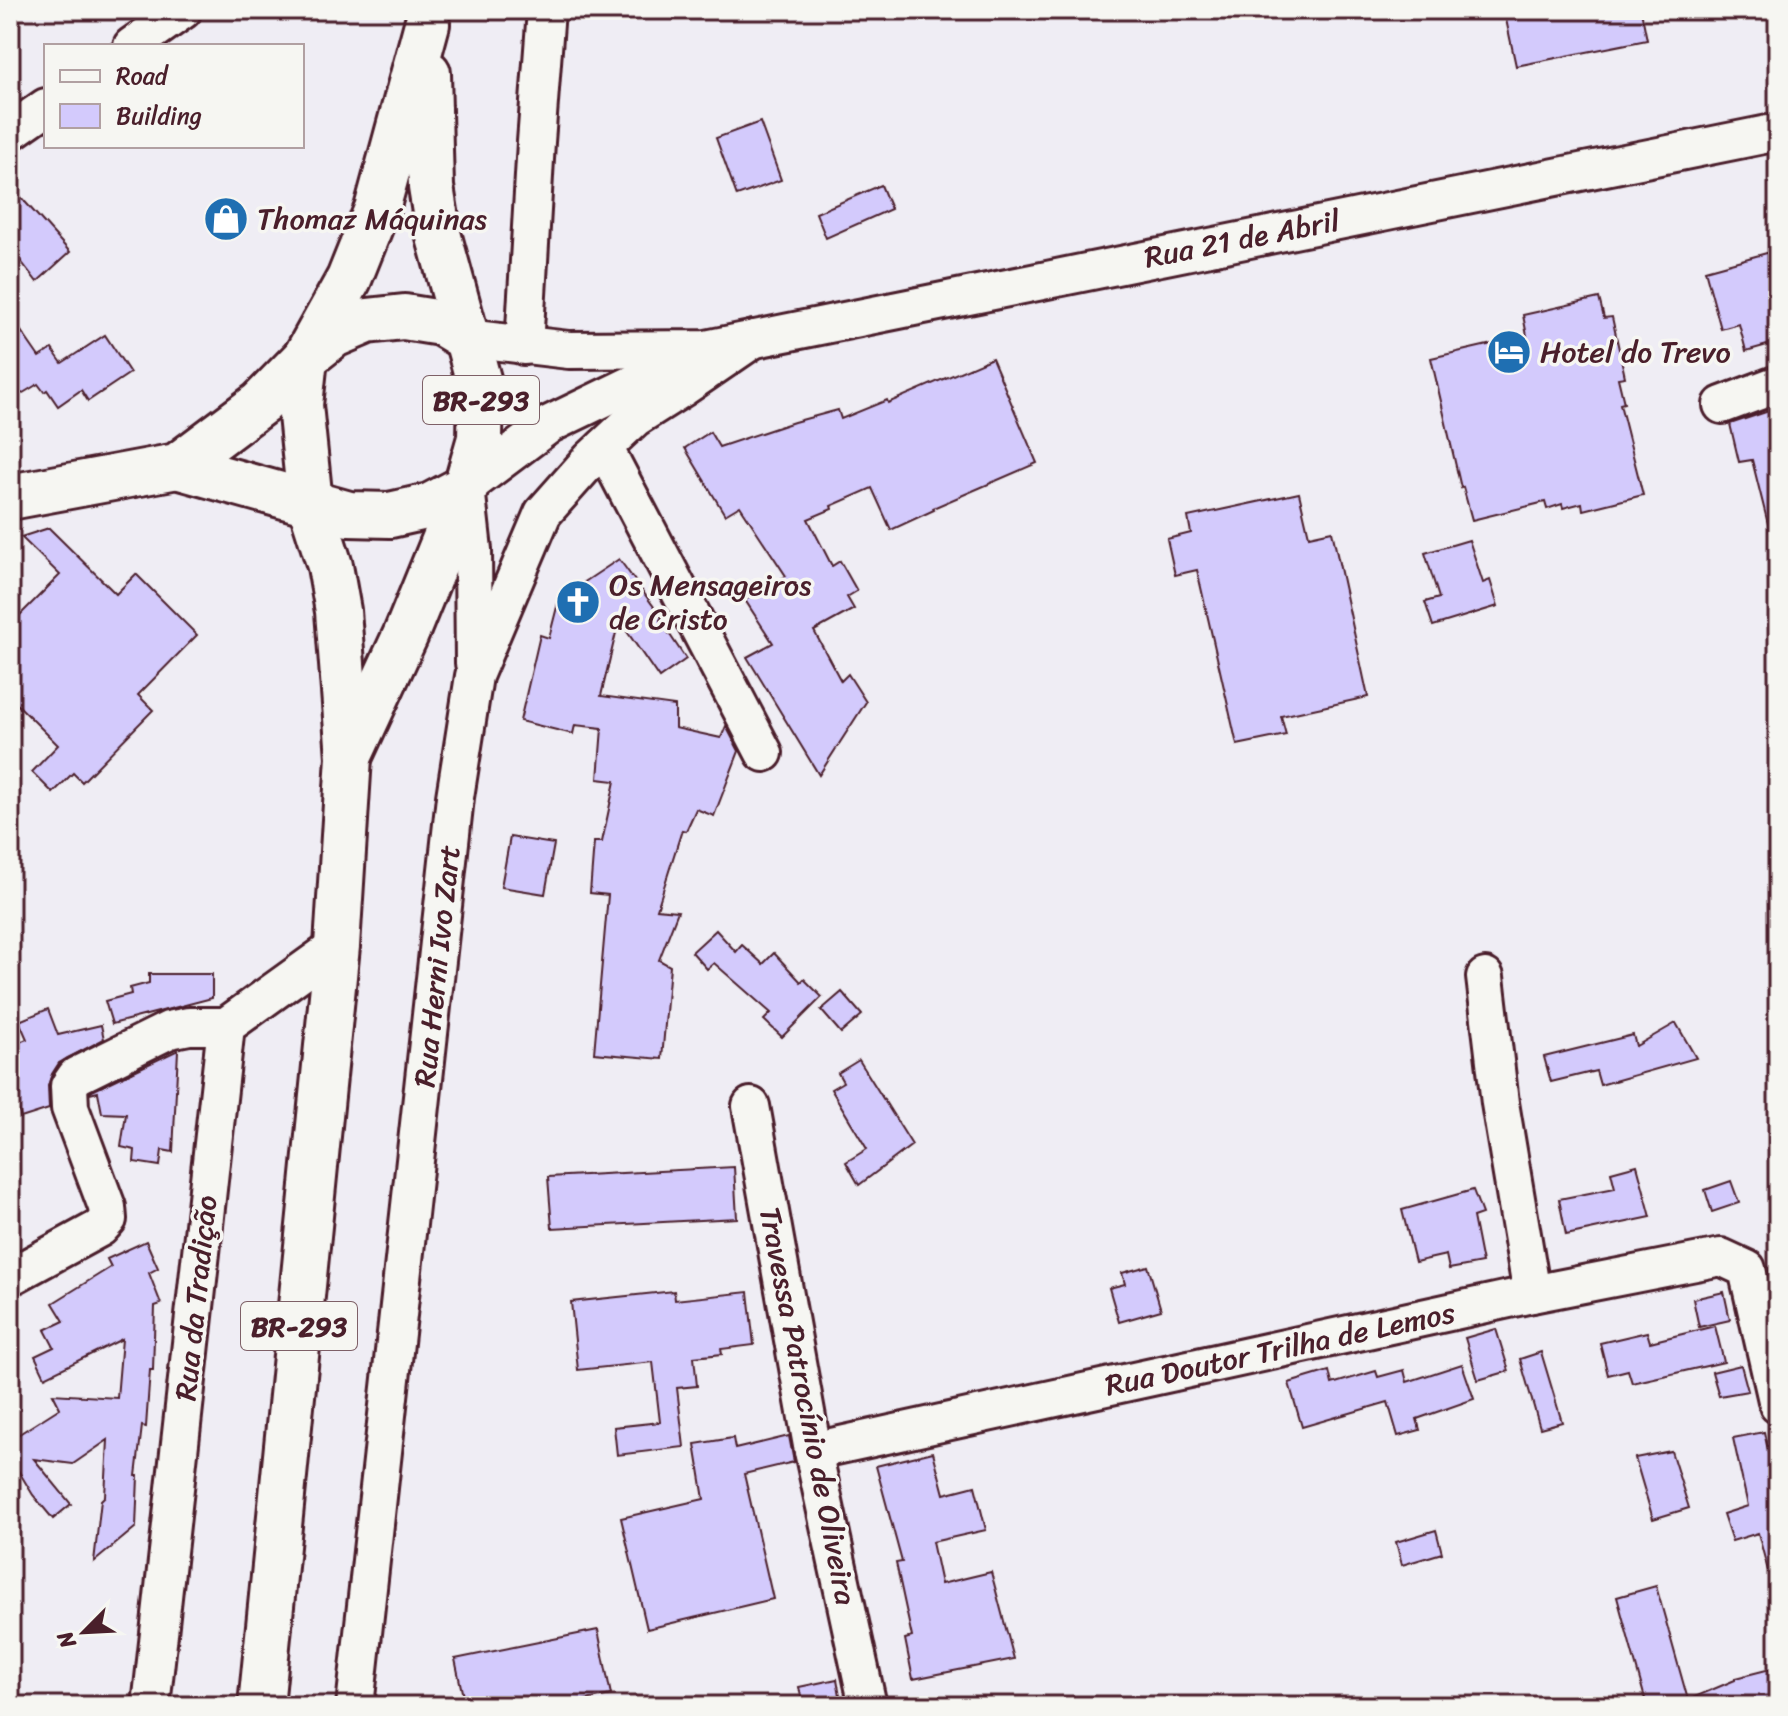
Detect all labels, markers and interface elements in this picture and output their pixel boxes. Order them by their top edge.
legend [44,44,304,148]
text: Road [116,55,170,97]
text: Building [116,95,202,137]
place label: Thomaz Máquinas [257,192,488,246]
street label: Rua 21 de Abril [1140,193,1346,284]
shop icon: Thomaz Máquinas [202,195,250,243]
place label: Hotel do Trevo [1540,325,1731,379]
hotel icon: Hotel do Trevo [1485,328,1533,376]
road number: BR-293 [423,376,539,424]
place label: Os Mensageiros de Cristo [609,558,812,646]
church icon: Os Mensageiros de Cristo [554,578,602,626]
street label: Rua Herni Ivo Zart [397,842,477,1090]
street label: Rua da Tradição [158,1193,234,1403]
street label: Travessa Patrocínio de Oliveira [743,1202,873,1610]
street label: Rua Doutor Trilha de Lemos [1100,1285,1460,1412]
road number: BR-293 [241,1302,357,1350]
north arrow [44,1592,124,1672]
text: N [45,1624,88,1656]

